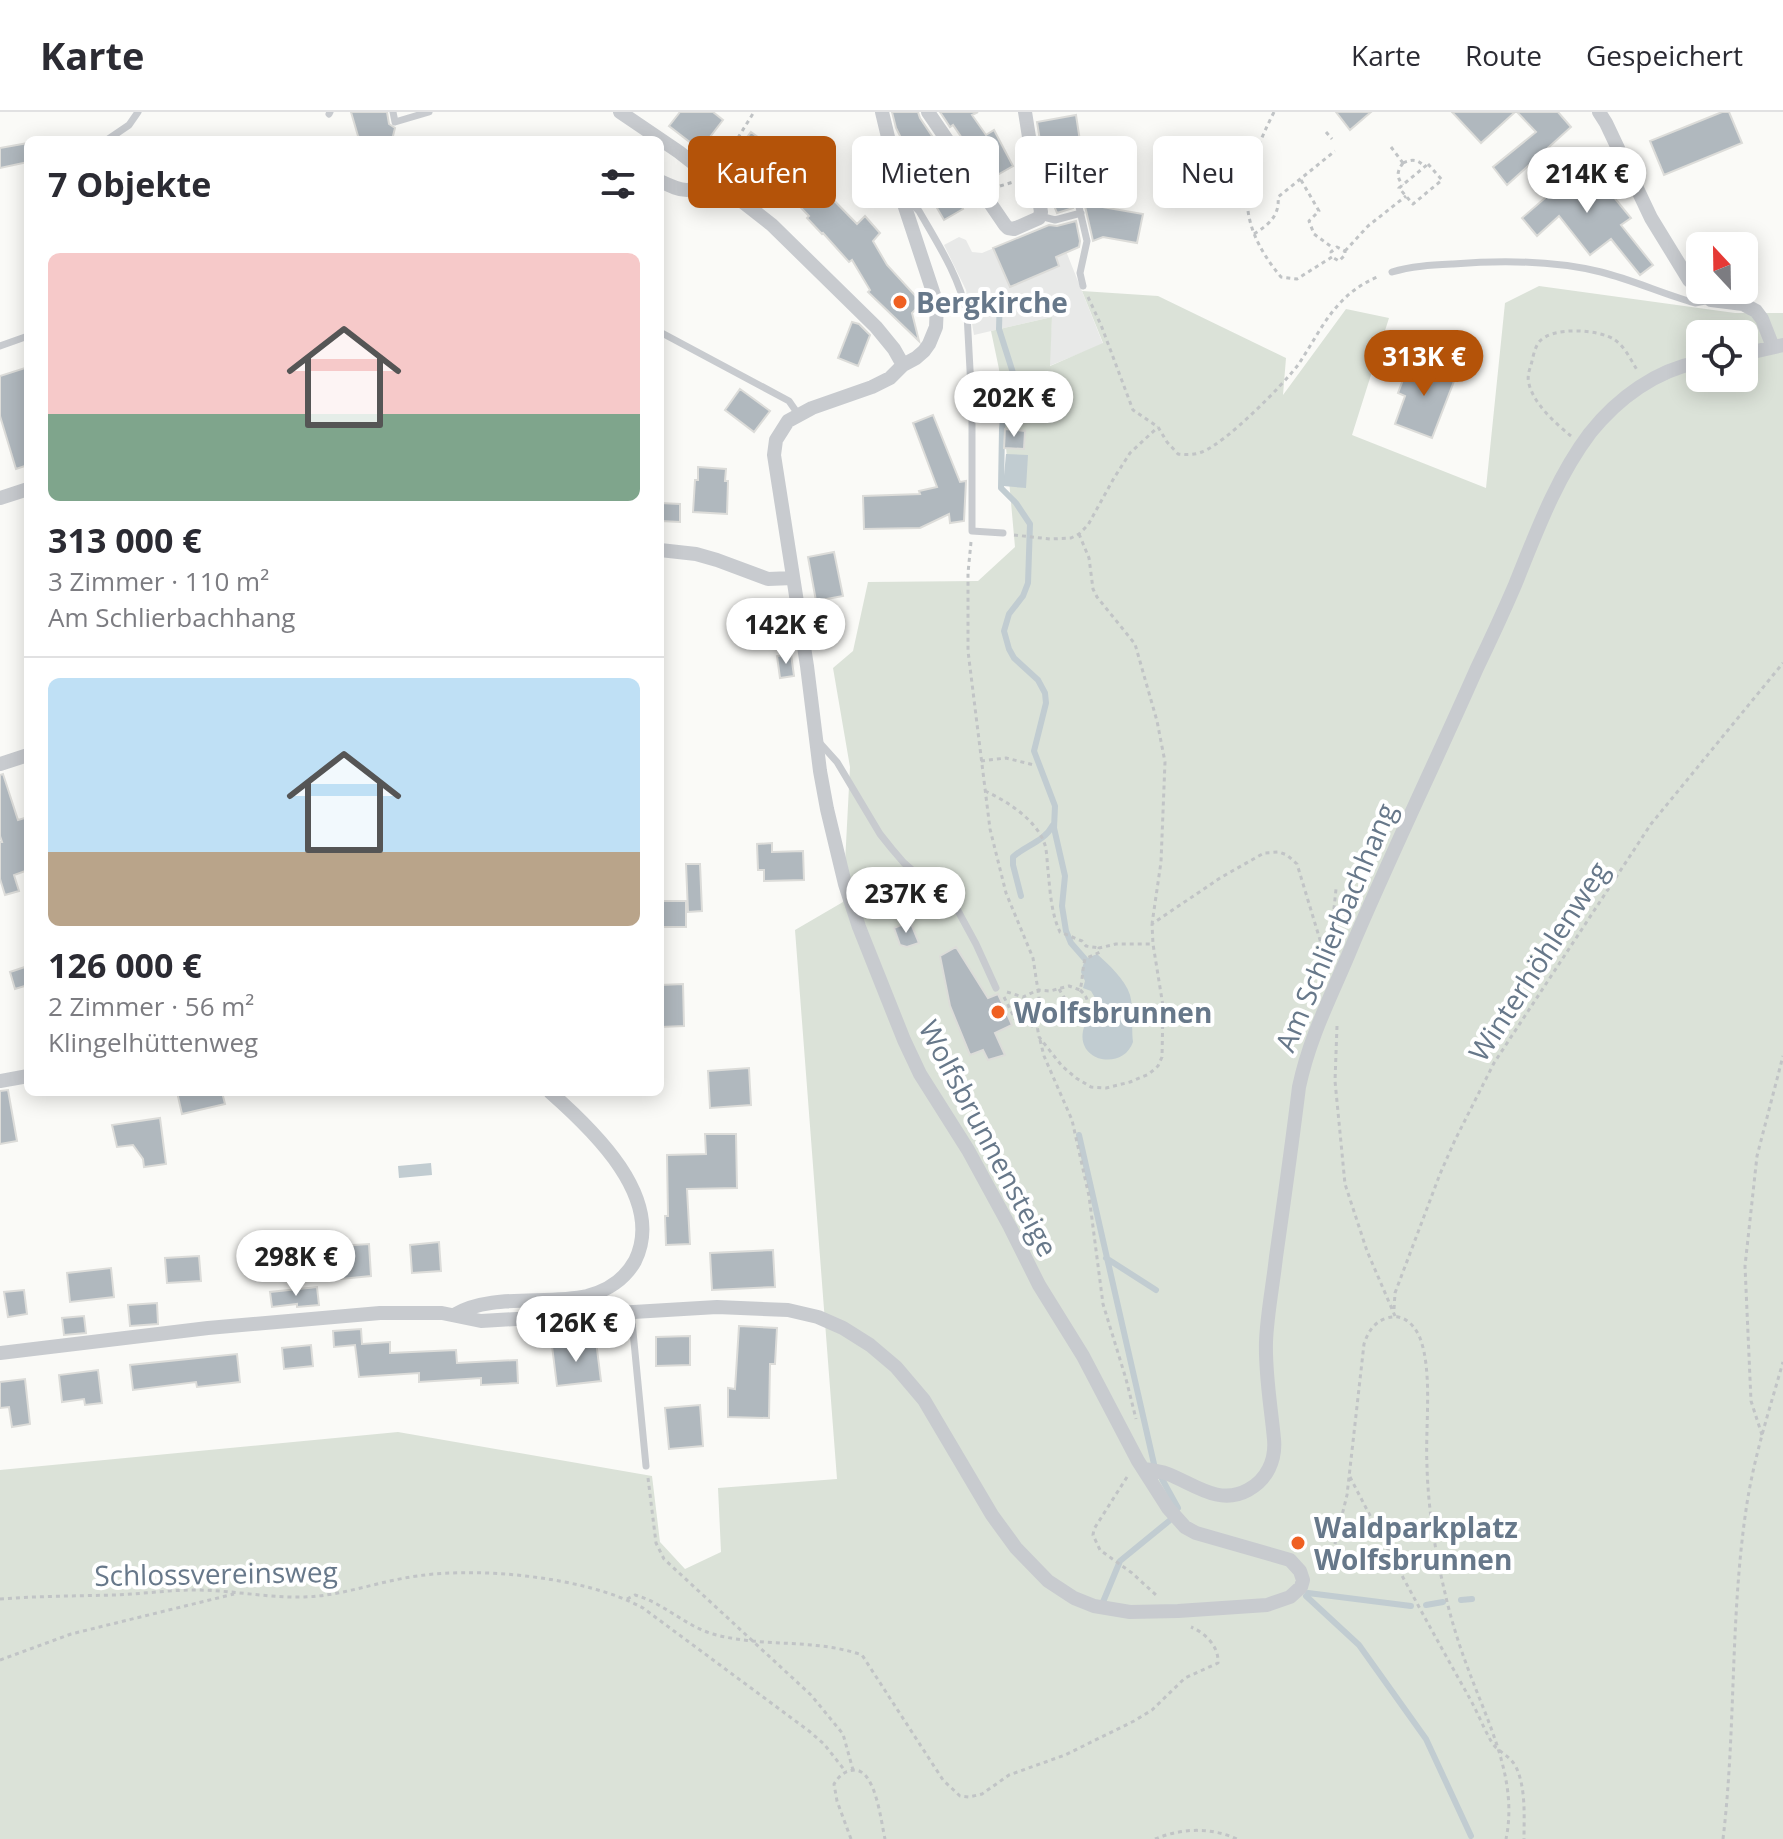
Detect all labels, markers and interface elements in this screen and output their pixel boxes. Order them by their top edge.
text: Karte [40,29,144,81]
text: Karte [1351,36,1421,74]
text: Route [1465,36,1542,74]
text: Gespeichert [1586,36,1743,74]
chip: Kaufen [688,136,836,208]
chip: Mieten [852,136,999,208]
chip: Filter [1015,136,1137,208]
chip: Neu [1153,136,1263,208]
pin: 214K € [1522,147,1652,215]
text: 214K € [1545,155,1629,191]
text: 7 Objekte [48,161,211,207]
icon: filters [596,162,640,206]
north arrow [1686,232,1758,304]
map controls [1686,232,1758,392]
place label: Bergkirche [916,283,1068,321]
marker: Bergkirche [891,293,909,311]
icon: home [272,305,416,449]
button: locate [1686,320,1758,392]
pin: 313K € [1359,330,1489,398]
text: 313K € [1382,338,1466,374]
pin: 202K € [949,371,1079,439]
text: 202K € [972,379,1056,415]
text: 313 000 € [48,517,202,563]
text: 3 Zimmer · 110 m² [48,563,269,599]
pin: 142K € [721,598,851,666]
text: Am Schlierbachhang [48,599,295,635]
text: 142K € [744,606,828,642]
icon: home [272,730,416,874]
street label: Am Schlierbachhang [1265,797,1405,1057]
street label: Winterhöhlenweg [1459,854,1617,1068]
pin: 237K € [841,867,971,935]
text: 237K € [864,875,948,911]
text: 126 000 € [48,942,202,988]
text: 2 Zimmer · 56 m² [48,988,254,1024]
place label: Wolfsbrunnen [1014,993,1212,1031]
marker: Wolfsbrunnen [989,1003,1007,1021]
street label: Wolfsbrunnensteige [911,1013,1067,1263]
text: Klingelhüttenweg [48,1024,258,1060]
pin: 298K € [231,1230,361,1298]
text: 298K € [254,1238,338,1274]
pin: 126K € [511,1296,641,1364]
text: 126K € [534,1304,618,1340]
place label: Waldparkplatz Wolfsbrunnen [1314,1508,1518,1578]
marker: Waldparkplatz Wolfsbrunnen [1289,1534,1307,1552]
street label: Schlossvereinsweg [94,1552,338,1594]

